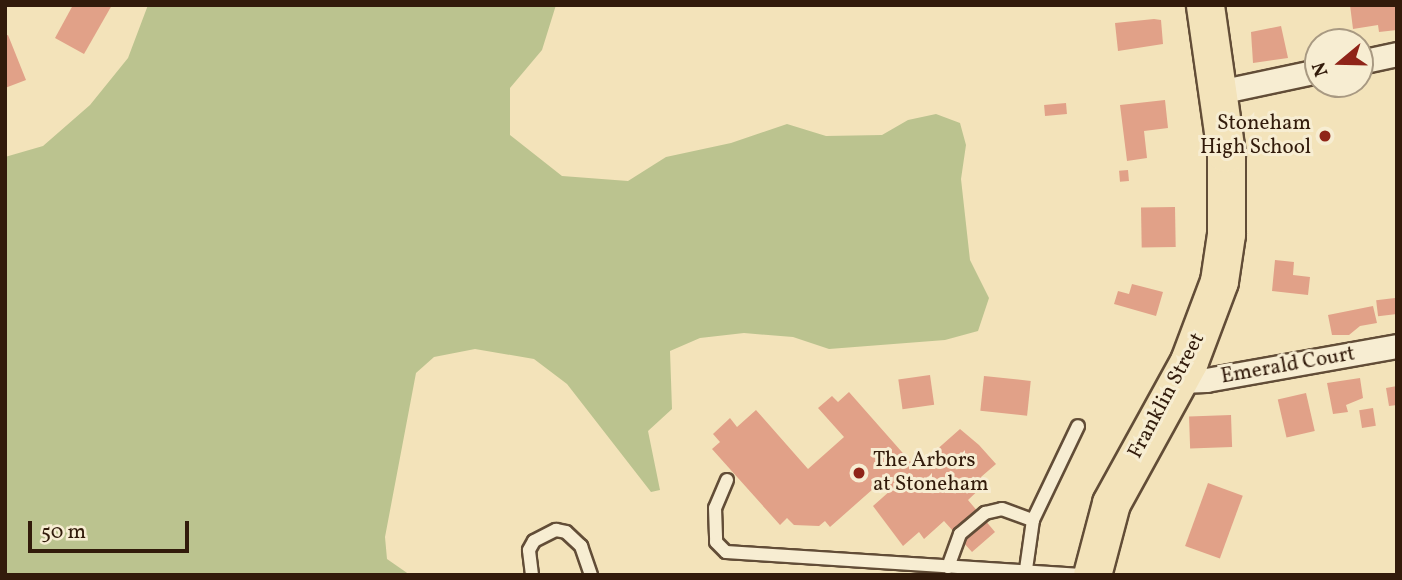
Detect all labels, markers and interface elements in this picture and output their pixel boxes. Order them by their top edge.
north arrow [1304,28,1374,98]
text: N [1307,58,1336,80]
place label: Stoneham High School [1200,111,1311,161]
marker: Stoneham High School [1317,128,1333,144]
street label: Franklin Street [1123,329,1211,463]
street label: Emerald Court [1219,342,1357,390]
place label: The Arbors at Stoneham [873,448,989,498]
marker: The Arbors at Stoneham [851,465,867,481]
scale bar [32,506,192,550]
text: 50 m [41,518,86,547]

